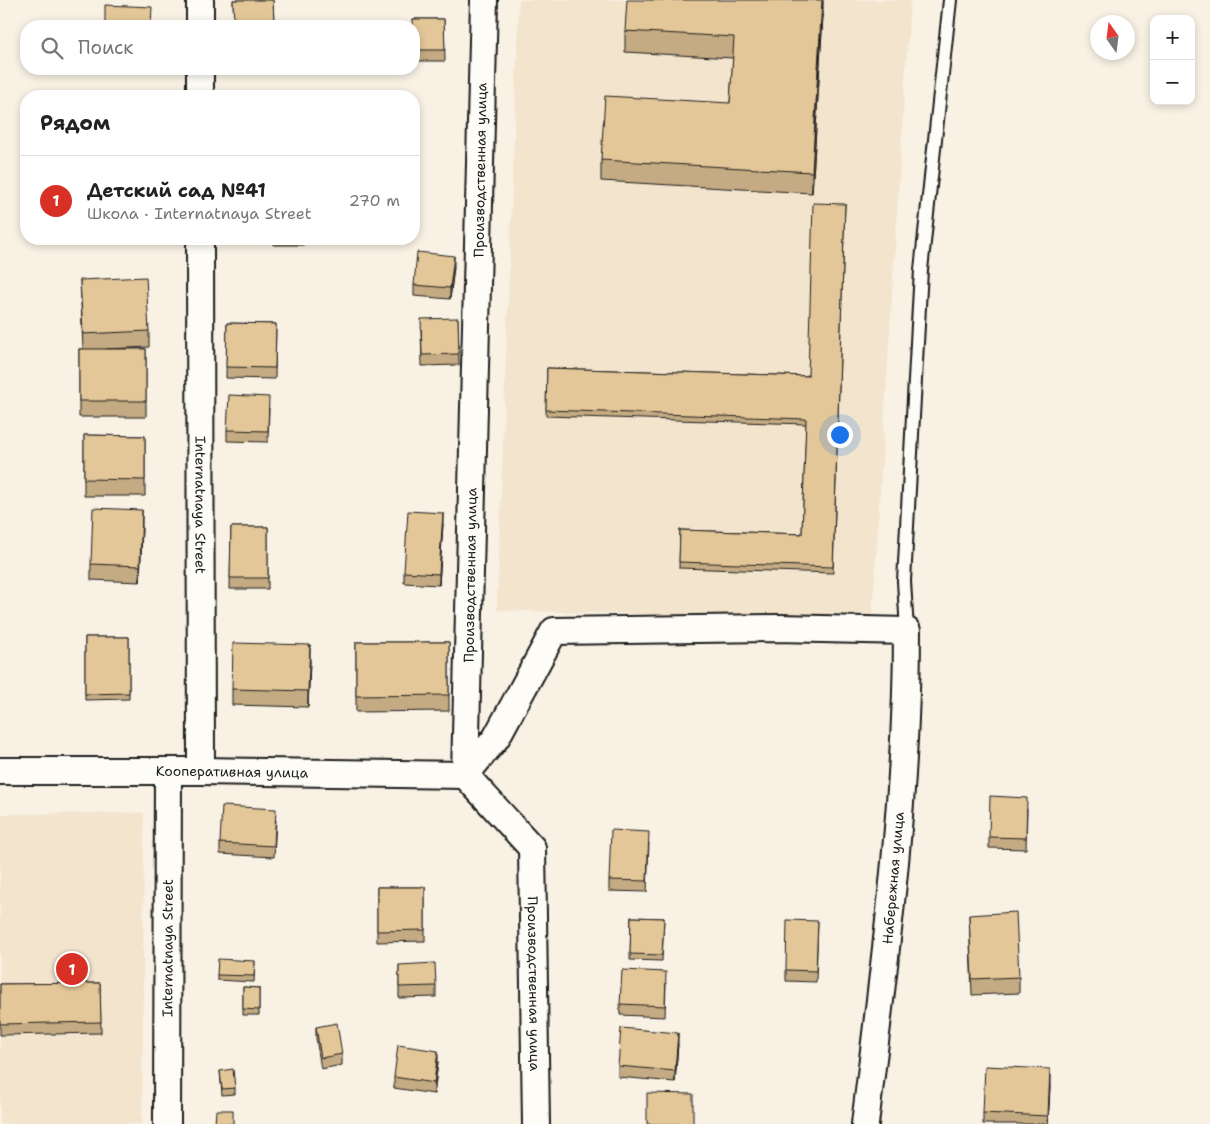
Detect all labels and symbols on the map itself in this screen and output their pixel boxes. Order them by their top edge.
north arrow [1090,15,1135,60]
street label: Производственная улица [469,82,491,258]
your location [827,422,853,448]
street label: Internatnaya Street [191,436,210,574]
street label: Производственная улица [459,487,481,663]
street label: Кооперативная улица [156,762,309,782]
street label: Набережная улица [878,811,908,945]
street label: Internatnaya Street [158,879,177,1017]
street label: Производственная улица [524,896,544,1072]
pin: 1 [56,950,88,988]

